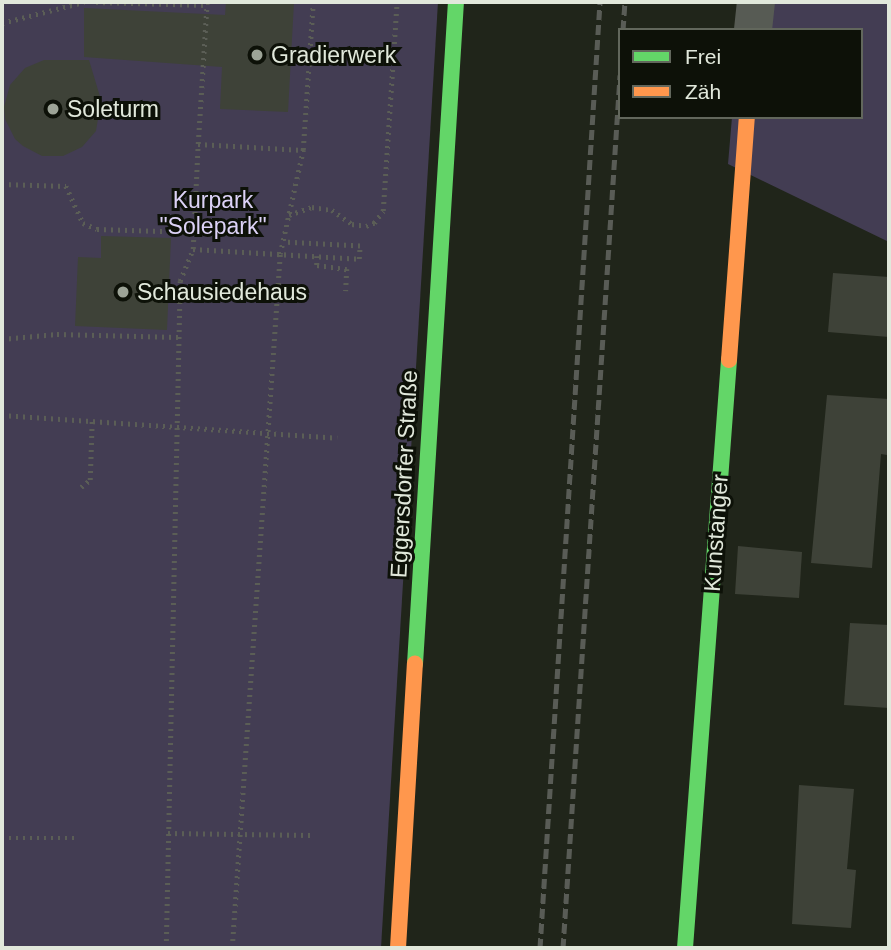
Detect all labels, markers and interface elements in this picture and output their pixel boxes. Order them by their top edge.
legend [618,28,863,119]
place label: Gradierwerk [271,41,396,69]
text: Frei [685,45,721,68]
marker: Gradierwerk [249,47,265,63]
text: Zäh [685,80,721,103]
place label: Soleturm [67,95,159,123]
marker: Soleturm [45,101,61,117]
park label: Kurpark "Solepark" [159,186,267,240]
place label: Schausiedehaus [137,278,307,306]
marker: Schausiedehaus [115,284,131,300]
street label: Eggersdorfer Straße [385,369,423,579]
street label: Kunstanger [698,473,734,593]

